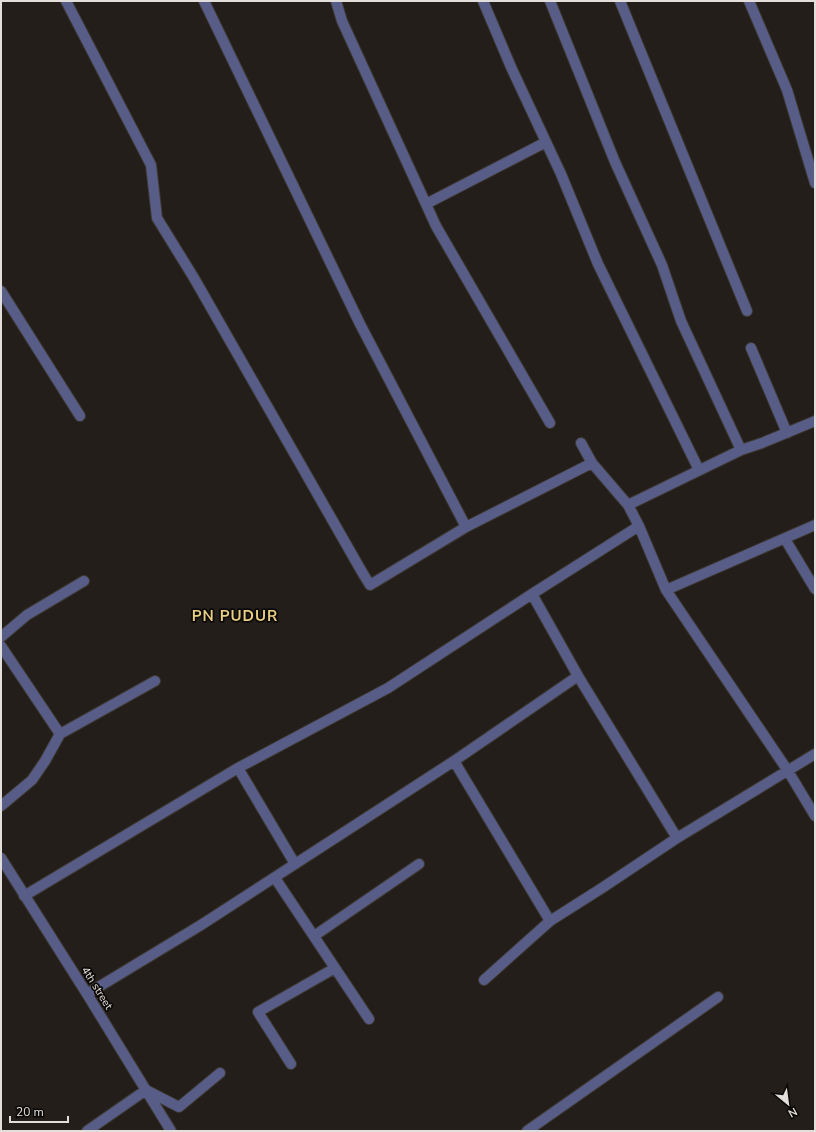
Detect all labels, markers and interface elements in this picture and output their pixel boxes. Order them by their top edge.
district label: PN PUDUR [192,606,278,626]
street label: 4th street [78,964,116,1012]
north arrow [768,1084,808,1124]
scale bar [10,1098,68,1124]
text: 20 m [16,1104,44,1120]
text: N [785,1104,800,1121]

